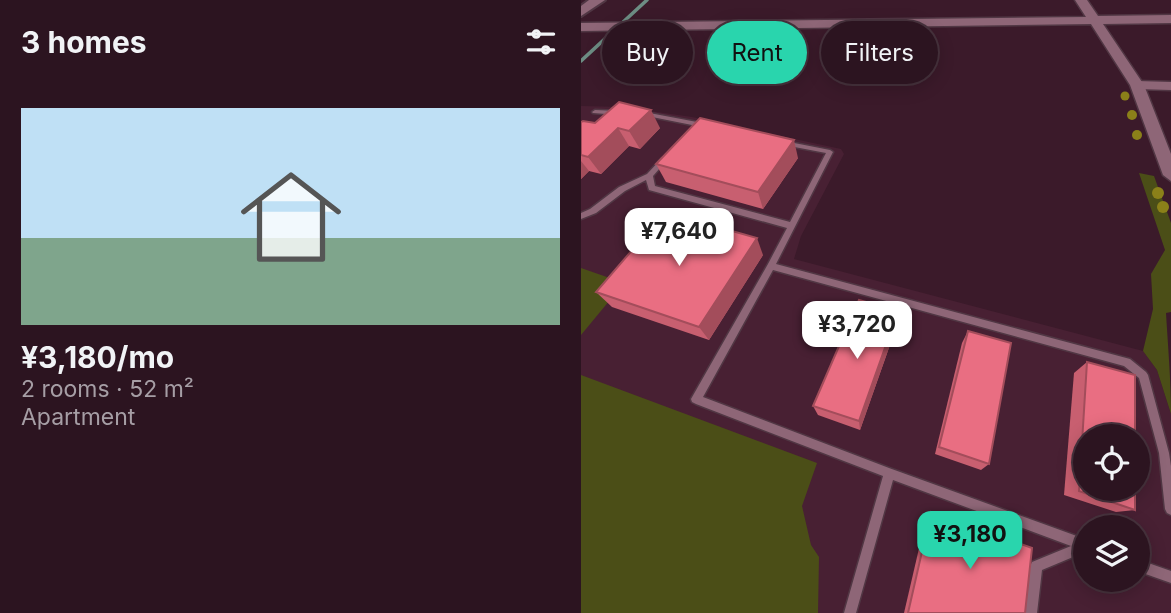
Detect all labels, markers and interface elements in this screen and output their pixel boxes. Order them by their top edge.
chip: Buy [602,21,693,84]
chip: Rent [707,21,807,84]
chip: Filters [821,21,938,84]
icon: filters [522,23,560,61]
text: 3 homes [21,24,147,60]
icon: home [228,154,354,280]
pin: ¥7,640 [622,208,736,268]
text: ¥7,640 [641,217,717,245]
pin: ¥3,720 [800,302,914,361]
text: ¥3,720 [818,310,896,338]
text: ¥3,180/mo [21,339,174,375]
text: 2 rooms · 52 m² [21,375,194,403]
text: Apartment [21,403,135,431]
map controls [1073,424,1150,592]
button: locate [1073,424,1150,501]
pin: ¥3,180 [913,512,1027,571]
button: layers [1073,515,1150,592]
text: ¥3,180 [933,520,1007,548]

